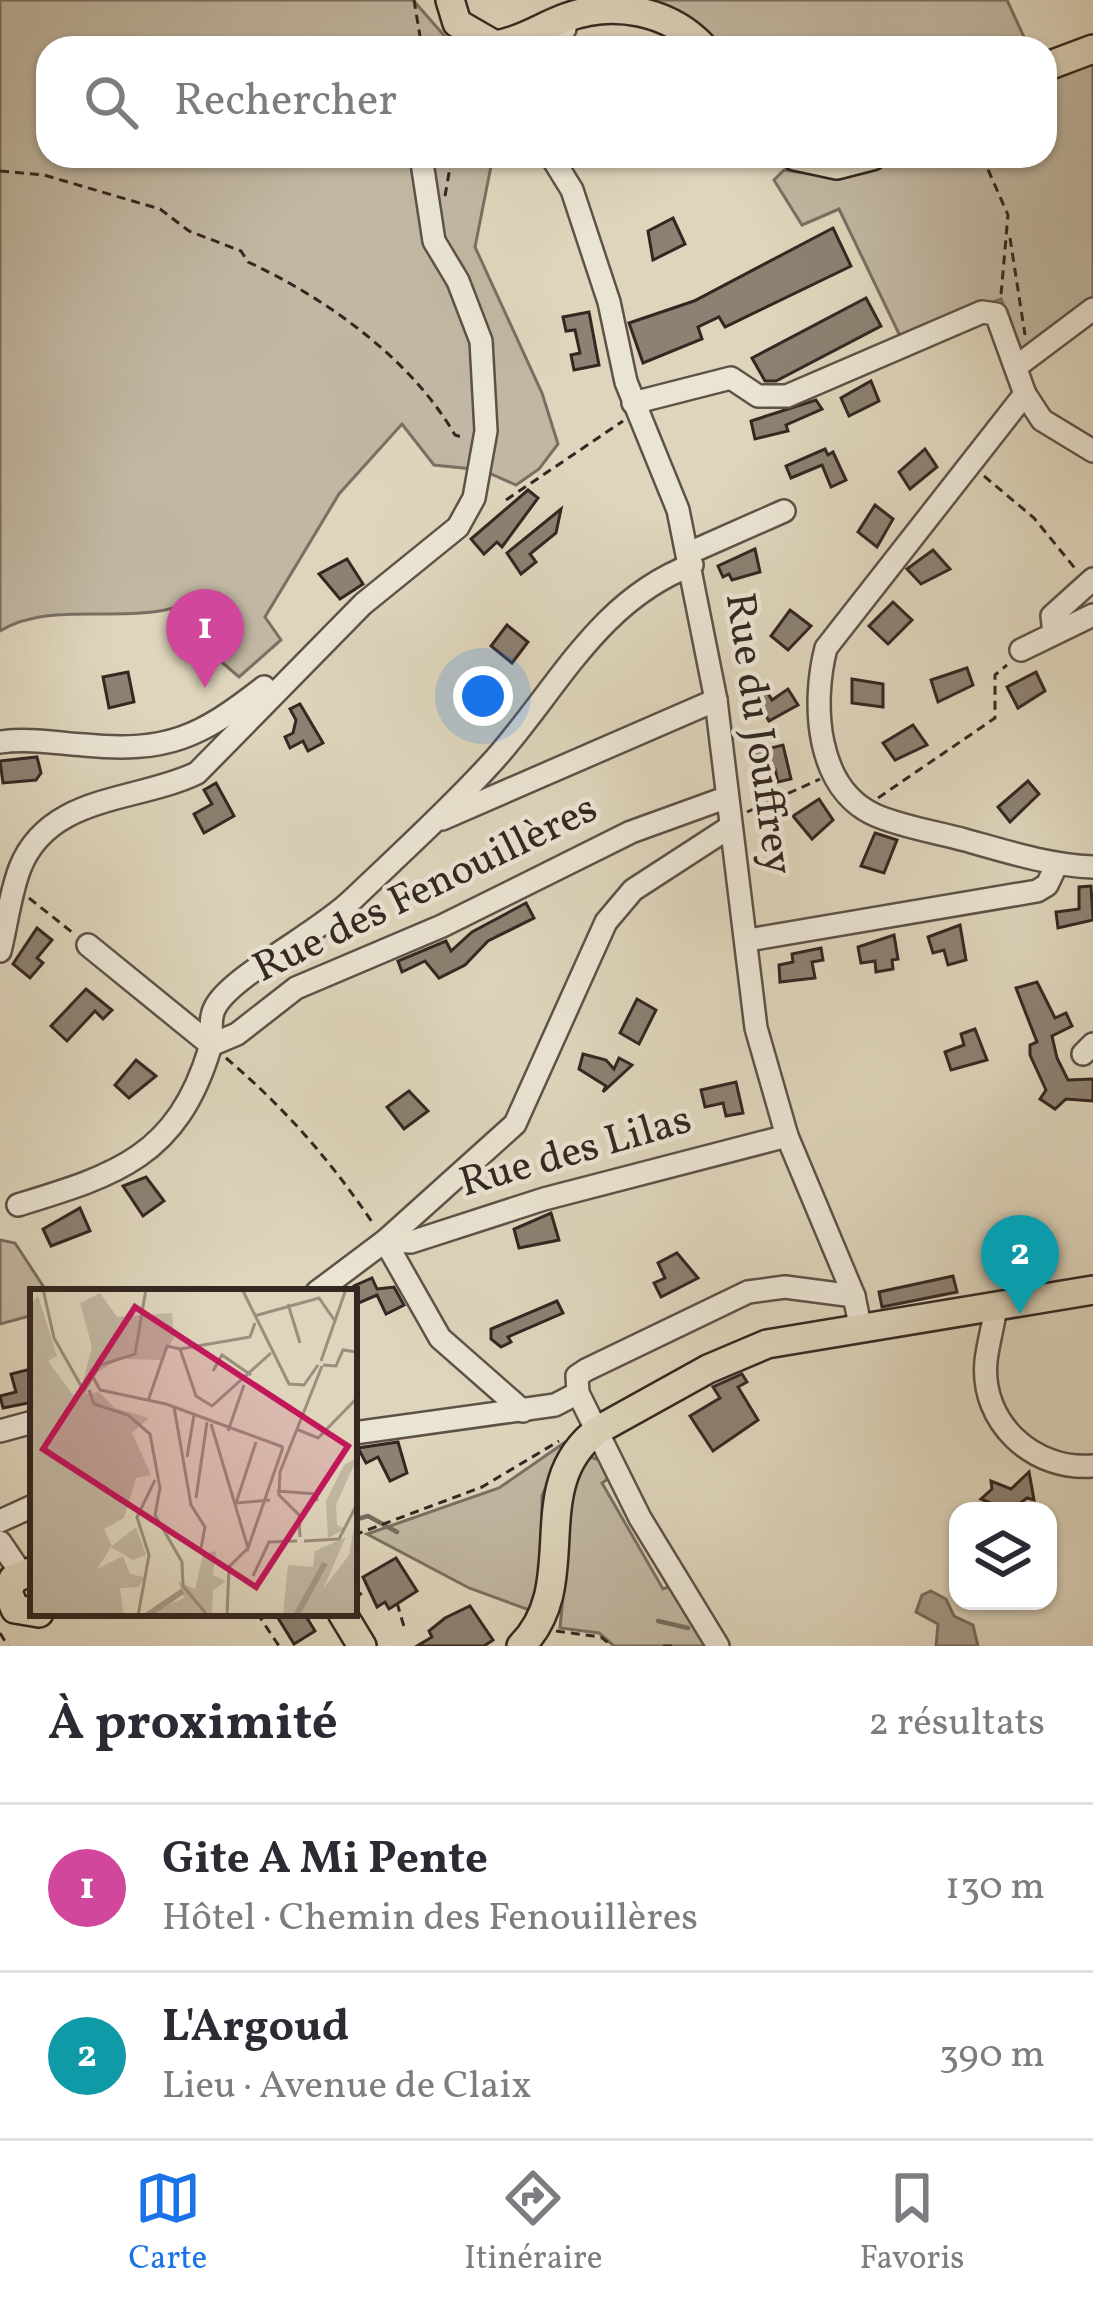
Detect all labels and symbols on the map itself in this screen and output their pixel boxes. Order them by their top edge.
pin: 1 [166,589,244,688]
street label: Rue du Jouffrey [708,589,806,879]
your location [453,666,513,726]
street label: Rue des Fenouillères [244,781,608,999]
street label: Rue des Lilas [453,1092,699,1214]
pin: 2 [981,1215,1059,1314]
inset map [30,1289,357,1616]

